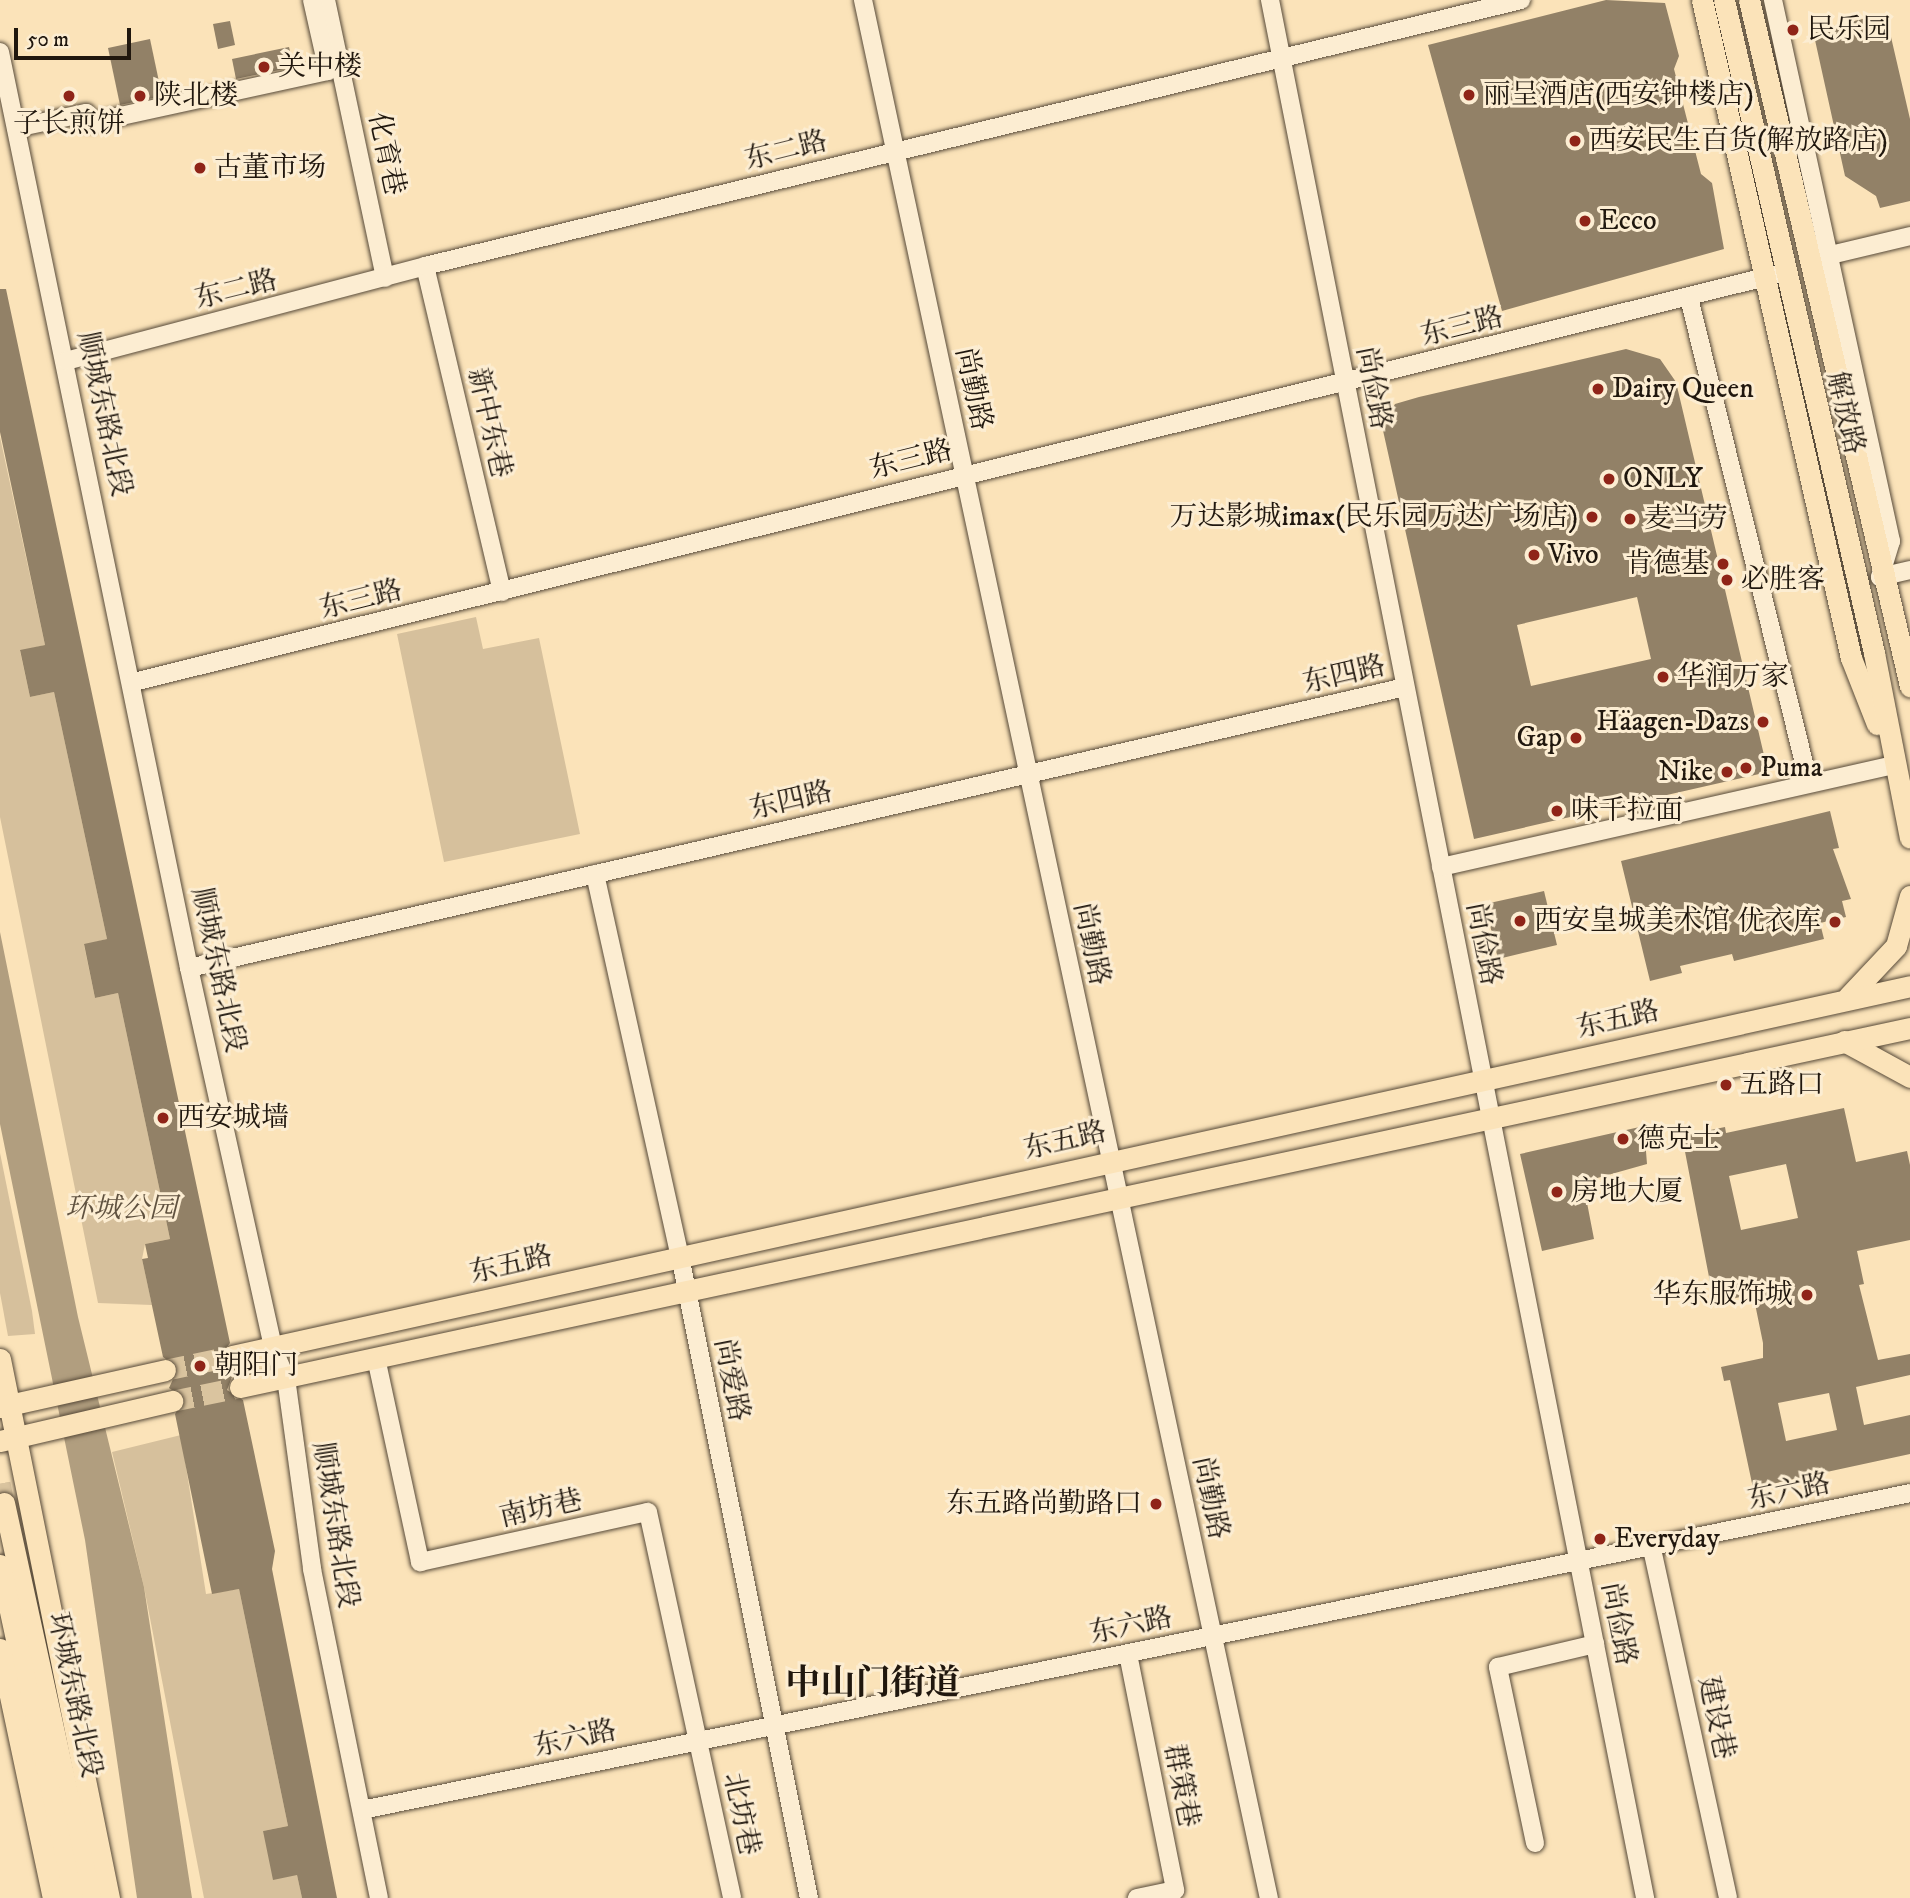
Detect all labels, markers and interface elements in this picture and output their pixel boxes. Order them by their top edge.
place label: 民乐园 [1807,13,1891,47]
scale bar [18,14,135,58]
marker: 民乐园 [1785,22,1801,38]
text: 50 m [27,27,69,53]
place label: 关中楼 [278,50,362,84]
marker: 关中楼 [256,59,272,75]
place label: 丽呈酒店(西安钟楼店) [1483,78,1754,112]
place label: 陕北楼 [154,79,238,113]
marker: 丽呈酒店(西安钟楼店) [1461,87,1477,103]
marker: 子长煎饼 [61,88,77,104]
marker: 陕北楼 [132,88,148,104]
place label: 子长煎饼 [13,107,125,141]
street label: 化育巷 [361,109,411,199]
place label: 西安民生百货(解放路店) [1589,124,1888,158]
street label: 东二路 [741,125,831,177]
marker: 西安民生百货(解放路店) [1567,133,1583,149]
place label: 古董市场 [214,151,326,185]
marker: 古董市场 [192,160,208,176]
place label: Ecco [1599,204,1657,238]
marker: Ecco [1577,213,1593,229]
street label: 东二路 [191,264,281,316]
street label: 东三路 [1417,301,1507,353]
street label: 顺城东路北段 [70,328,138,500]
street label: 尚勤路 [948,344,998,434]
street label: 尚俭路 [1348,344,1398,432]
street label: 新中东巷 [460,365,518,481]
street label: 解放路 [1819,368,1871,458]
place label: Dairy Queen [1612,372,1754,406]
marker: Dairy Queen [1590,381,1606,397]
street label: 东三路 [866,434,956,486]
place label: ONLY [1623,462,1703,496]
marker: ONLY [1601,471,1617,487]
place label: 万达影城imax(民乐园万达广场店) [1169,500,1578,534]
place label: 麦当劳 [1644,502,1728,536]
marker: 万达影城imax(民乐园万达广场店) [1584,509,1600,525]
marker: 麦当劳 [1622,511,1638,527]
place label: Vivo [1548,538,1599,572]
marker: Vivo [1526,547,1542,563]
place label: 肯德基 [1625,547,1709,581]
marker: 肯德基 [1715,556,1731,572]
place label: 必胜客 [1741,563,1825,597]
marker: 必胜客 [1719,572,1735,588]
street label: 东三路 [316,574,406,626]
street label: 东四路 [1299,649,1389,701]
place label: 华润万家 [1677,660,1789,694]
marker: 华润万家 [1655,669,1671,685]
place label: Häagen-Dazs [1596,705,1749,739]
marker: Häagen-Dazs [1755,714,1771,730]
place label: Gap [1516,721,1562,755]
marker: Gap [1568,730,1584,746]
place label: Puma [1760,751,1823,785]
place label: Nike [1658,755,1713,789]
marker: Puma [1738,760,1754,776]
marker: Nike [1719,764,1735,780]
street label: 东四路 [746,775,836,827]
place label: 味千拉面 [1571,794,1683,828]
marker: 味千拉面 [1549,803,1565,819]
street label: 顺城东路北段 [184,884,252,1056]
street label: 尚勤路 [1066,899,1116,989]
street label: 尚俭路 [1458,900,1508,988]
place label: 西安皇城美术馆 [1534,904,1730,938]
place label: 优衣库 [1737,905,1821,939]
marker: 西安皇城美术馆 [1512,913,1528,929]
marker: 优衣库 [1827,914,1843,930]
street label: 东五路 [1573,994,1663,1046]
place label: 五路口 [1740,1068,1824,1102]
marker: 五路口 [1718,1077,1734,1093]
place label: 西安城墙 [177,1101,289,1135]
marker: 西安城墙 [155,1110,171,1126]
street label: 东五路 [1020,1115,1110,1167]
place label: 德克士 [1637,1122,1721,1156]
marker: 德克士 [1615,1131,1631,1147]
place label: 房地大厦 [1571,1175,1683,1209]
marker: 房地大厦 [1549,1184,1565,1200]
park label: 环城公园 [65,1192,177,1226]
street label: 东五路 [466,1239,556,1291]
place label: 华东服饰城 [1653,1278,1793,1312]
marker: 华东服饰城 [1799,1287,1815,1303]
street label: 尚爱路 [706,1336,756,1424]
place label: 朝阳门 [214,1349,298,1383]
marker: 朝阳门 [192,1358,208,1374]
street label: 顺城东路北段 [305,1439,365,1611]
street label: 尚勤路 [1185,1453,1235,1543]
street label: 东六路 [1744,1467,1834,1517]
street label: 南坊巷 [496,1483,586,1535]
place label: 东五路尚勤路口 [946,1487,1142,1521]
marker: 东五路尚勤路口 [1148,1496,1164,1512]
place label: Everyday [1614,1522,1720,1556]
marker: Everyday [1592,1531,1608,1547]
street label: 尚俭路 [1593,1580,1643,1668]
street label: 东六路 [1086,1601,1176,1651]
street label: 环城东路北段 [40,1609,108,1781]
district label: 中山门街道 [786,1663,960,1705]
street label: 建设巷 [1691,1673,1741,1763]
street label: 东六路 [530,1714,620,1764]
street label: 群策巷 [1156,1742,1206,1830]
street label: 北坊巷 [716,1769,766,1859]

